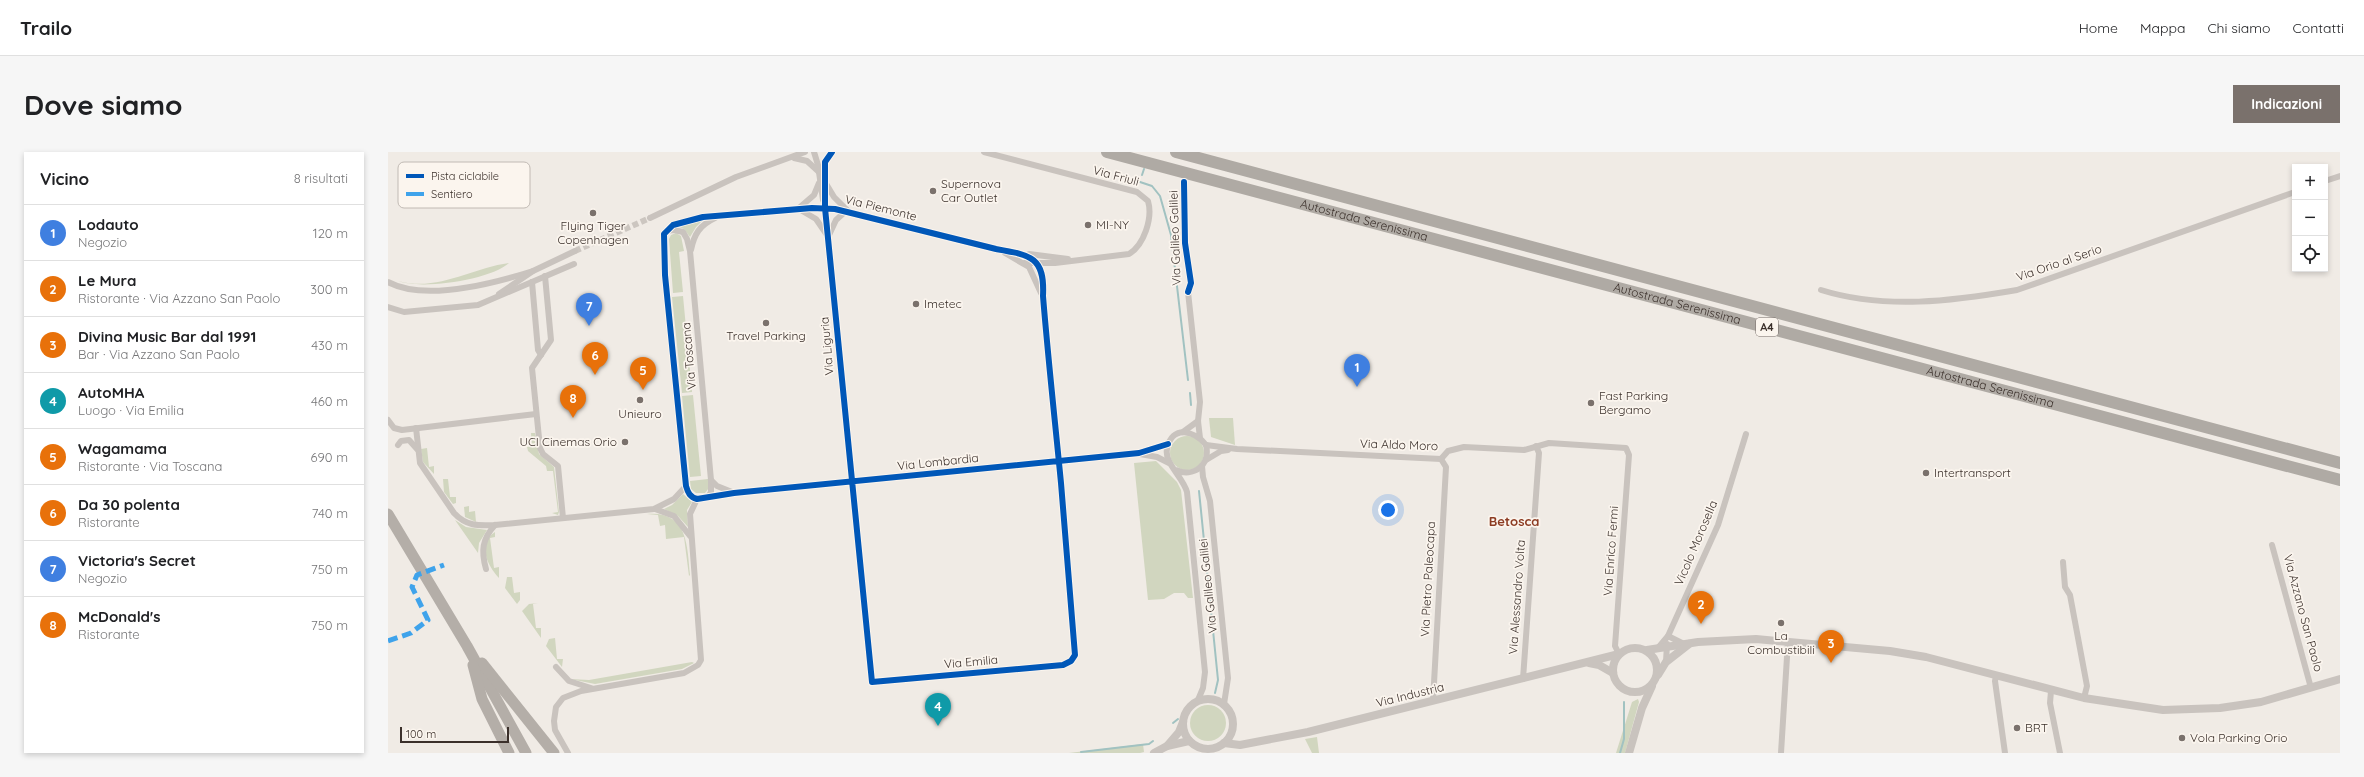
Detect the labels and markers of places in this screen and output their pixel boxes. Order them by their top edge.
place label: Supernova Car Outlet [941,176,1001,205]
marker: Supernova Car Outlet [928,186,938,196]
marker: Flying Tiger Copenhagen [588,208,598,218]
place label: MI-NY [1096,217,1129,232]
place label: Flying Tiger Copenhagen [557,218,629,247]
marker: MI-NY [1083,220,1093,230]
pin: 7 [576,293,602,326]
place label: Imetec [924,296,962,311]
marker: Imetec [911,299,921,309]
marker: Travel Parking [761,318,771,328]
place label: Travel Parking [726,328,806,343]
pin: 6 [582,342,608,375]
pin: 1 [1344,354,1370,387]
pin: 5 [630,357,656,390]
pin: 8 [560,385,586,418]
place label: Fast Parking Bergamo [1599,388,1668,417]
marker: Unieuro [635,395,645,405]
marker: Fast Parking Bergamo [1586,398,1596,408]
place label: Unieuro [618,406,662,421]
place label: UCI Cinemas Orio [519,434,617,449]
marker: UCI Cinemas Orio [620,437,630,447]
place label: Intertransport [1934,465,2011,480]
marker: Intertransport [1921,468,1931,478]
pin: 2 [1688,591,1714,624]
marker: La Combustibili [1776,618,1786,628]
place label: La Combustibili [1747,628,1815,657]
pin: 3 [1818,630,1844,663]
pin: 4 [925,693,951,726]
place label: BRT [2025,720,2048,735]
marker: BRT [2012,723,2022,733]
place label: Vola Parking Orio [2190,730,2288,745]
marker: Vola Parking Orio [2177,733,2187,743]

